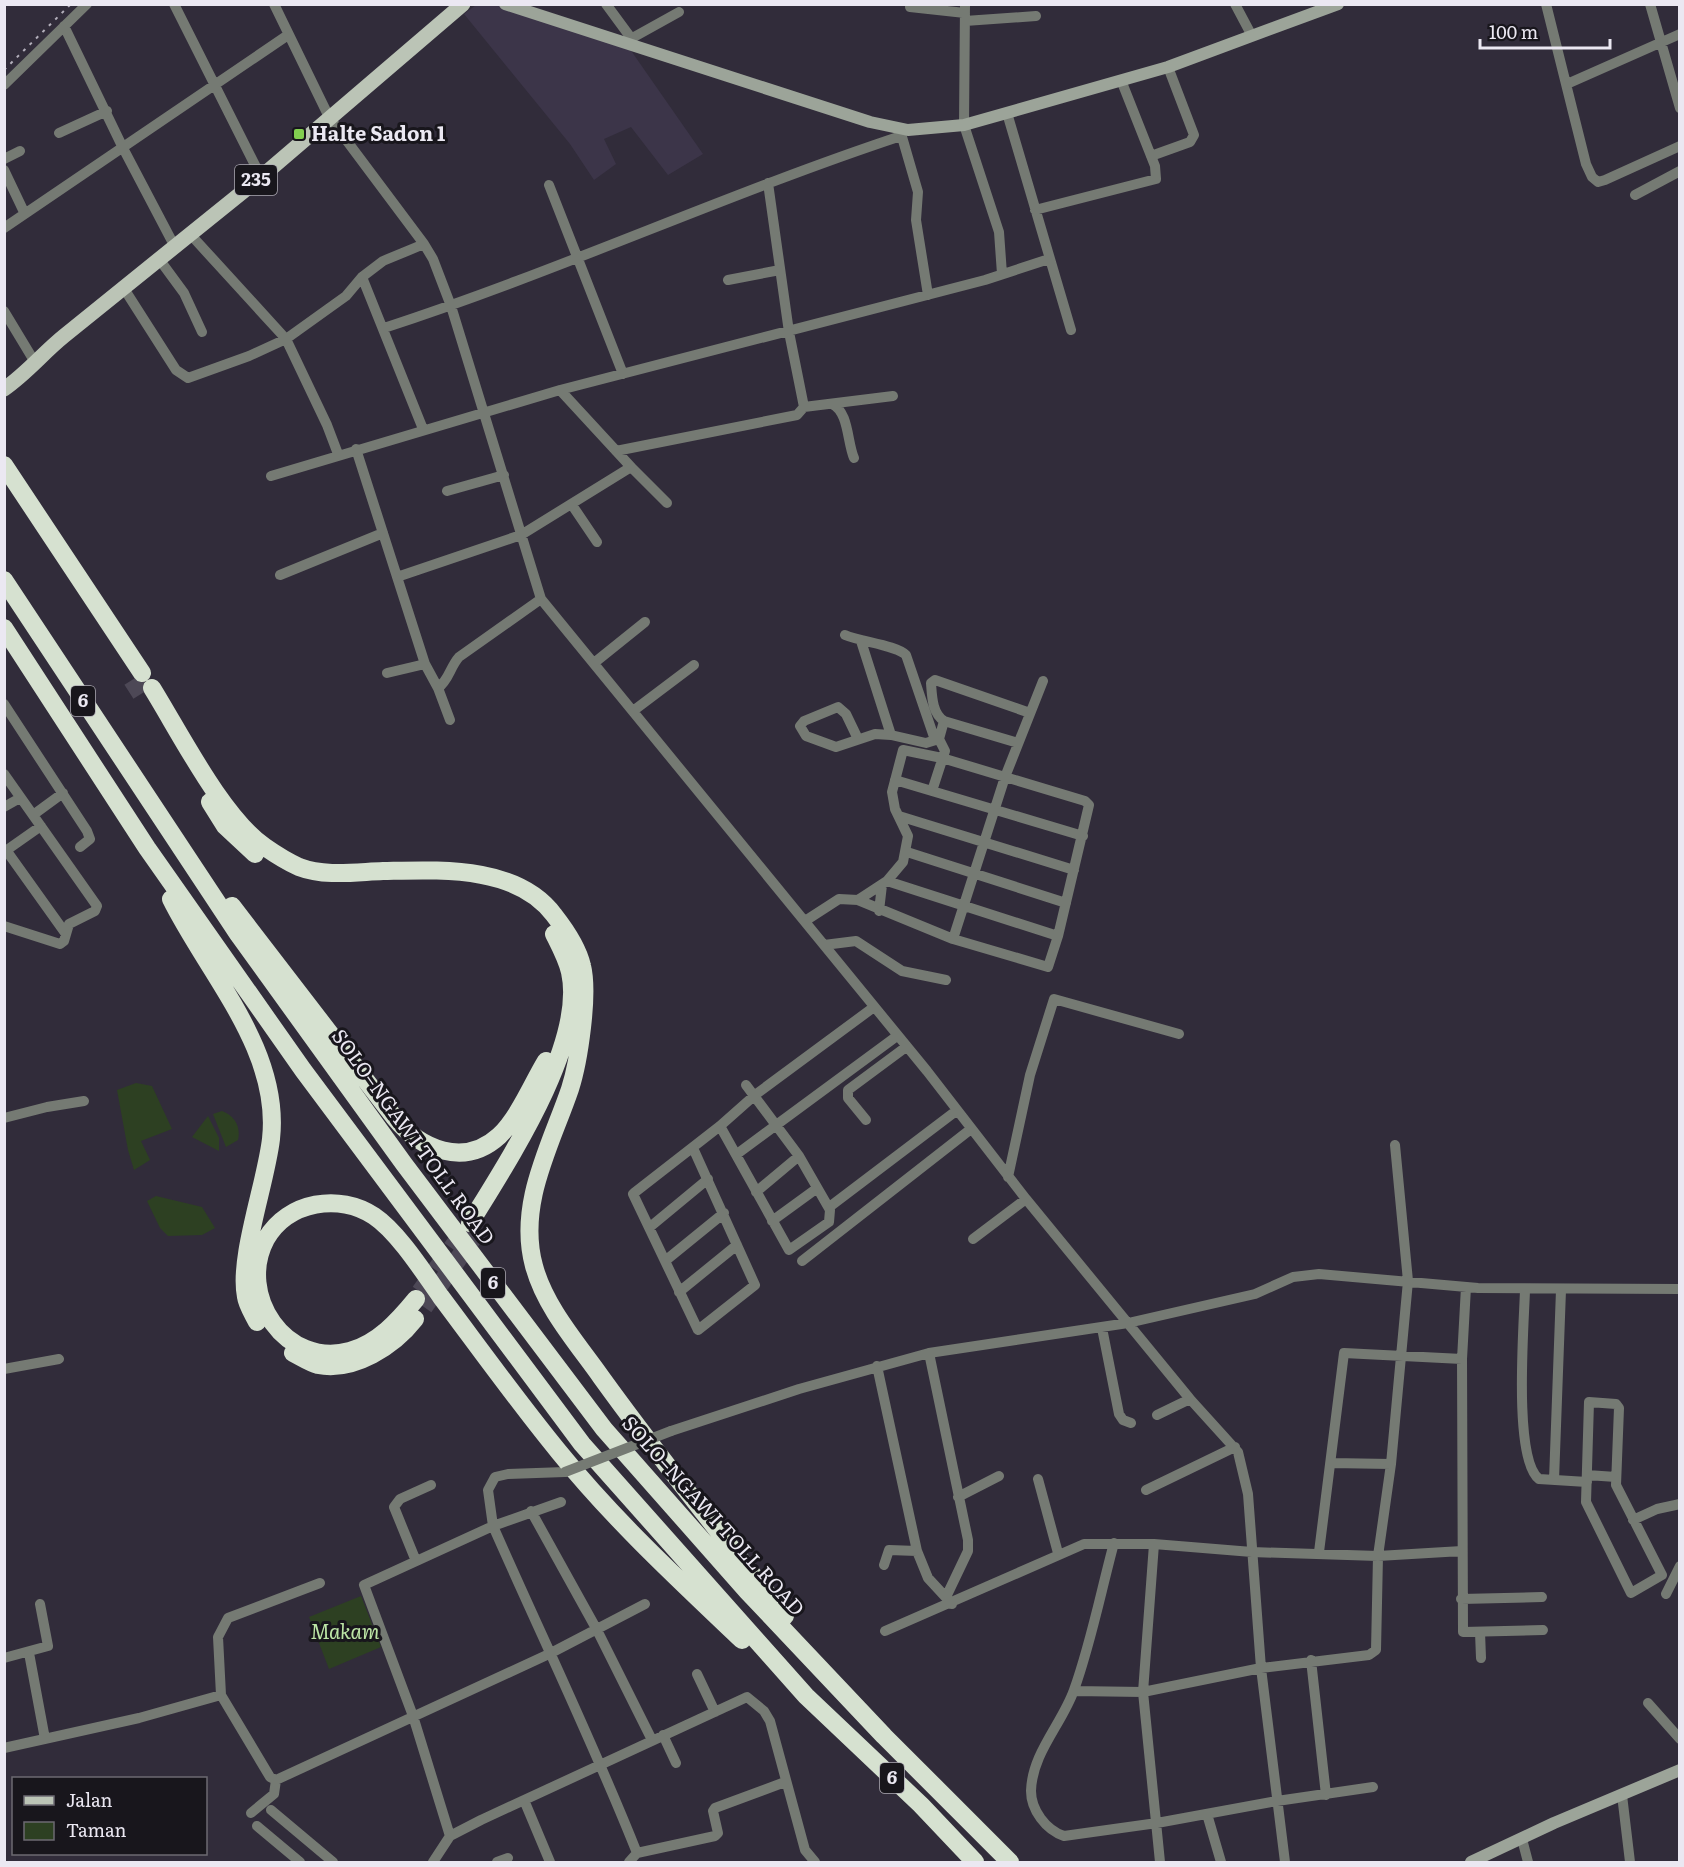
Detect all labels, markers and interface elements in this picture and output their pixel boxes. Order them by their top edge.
scale bar [1480,12,1610,50]
text: 100 m [1489,18,1538,45]
place label: Halte Sadon 1 [311,117,445,147]
marker: Halte Sadon 1 [292,127,306,141]
road number: 235 [235,165,277,195]
road number: 6 [71,686,95,716]
street label: SOLO–NGAWI TOLL ROAD [326,1022,503,1250]
road number: 6 [481,1268,505,1298]
street label: SOLO–NGAWI TOLL ROAD [616,1408,813,1621]
park label: Makam [310,1615,380,1645]
road number: 6 [880,1763,904,1793]
legend [12,1777,207,1855]
text: Jalan [66,1786,113,1813]
text: Taman [66,1816,127,1843]

